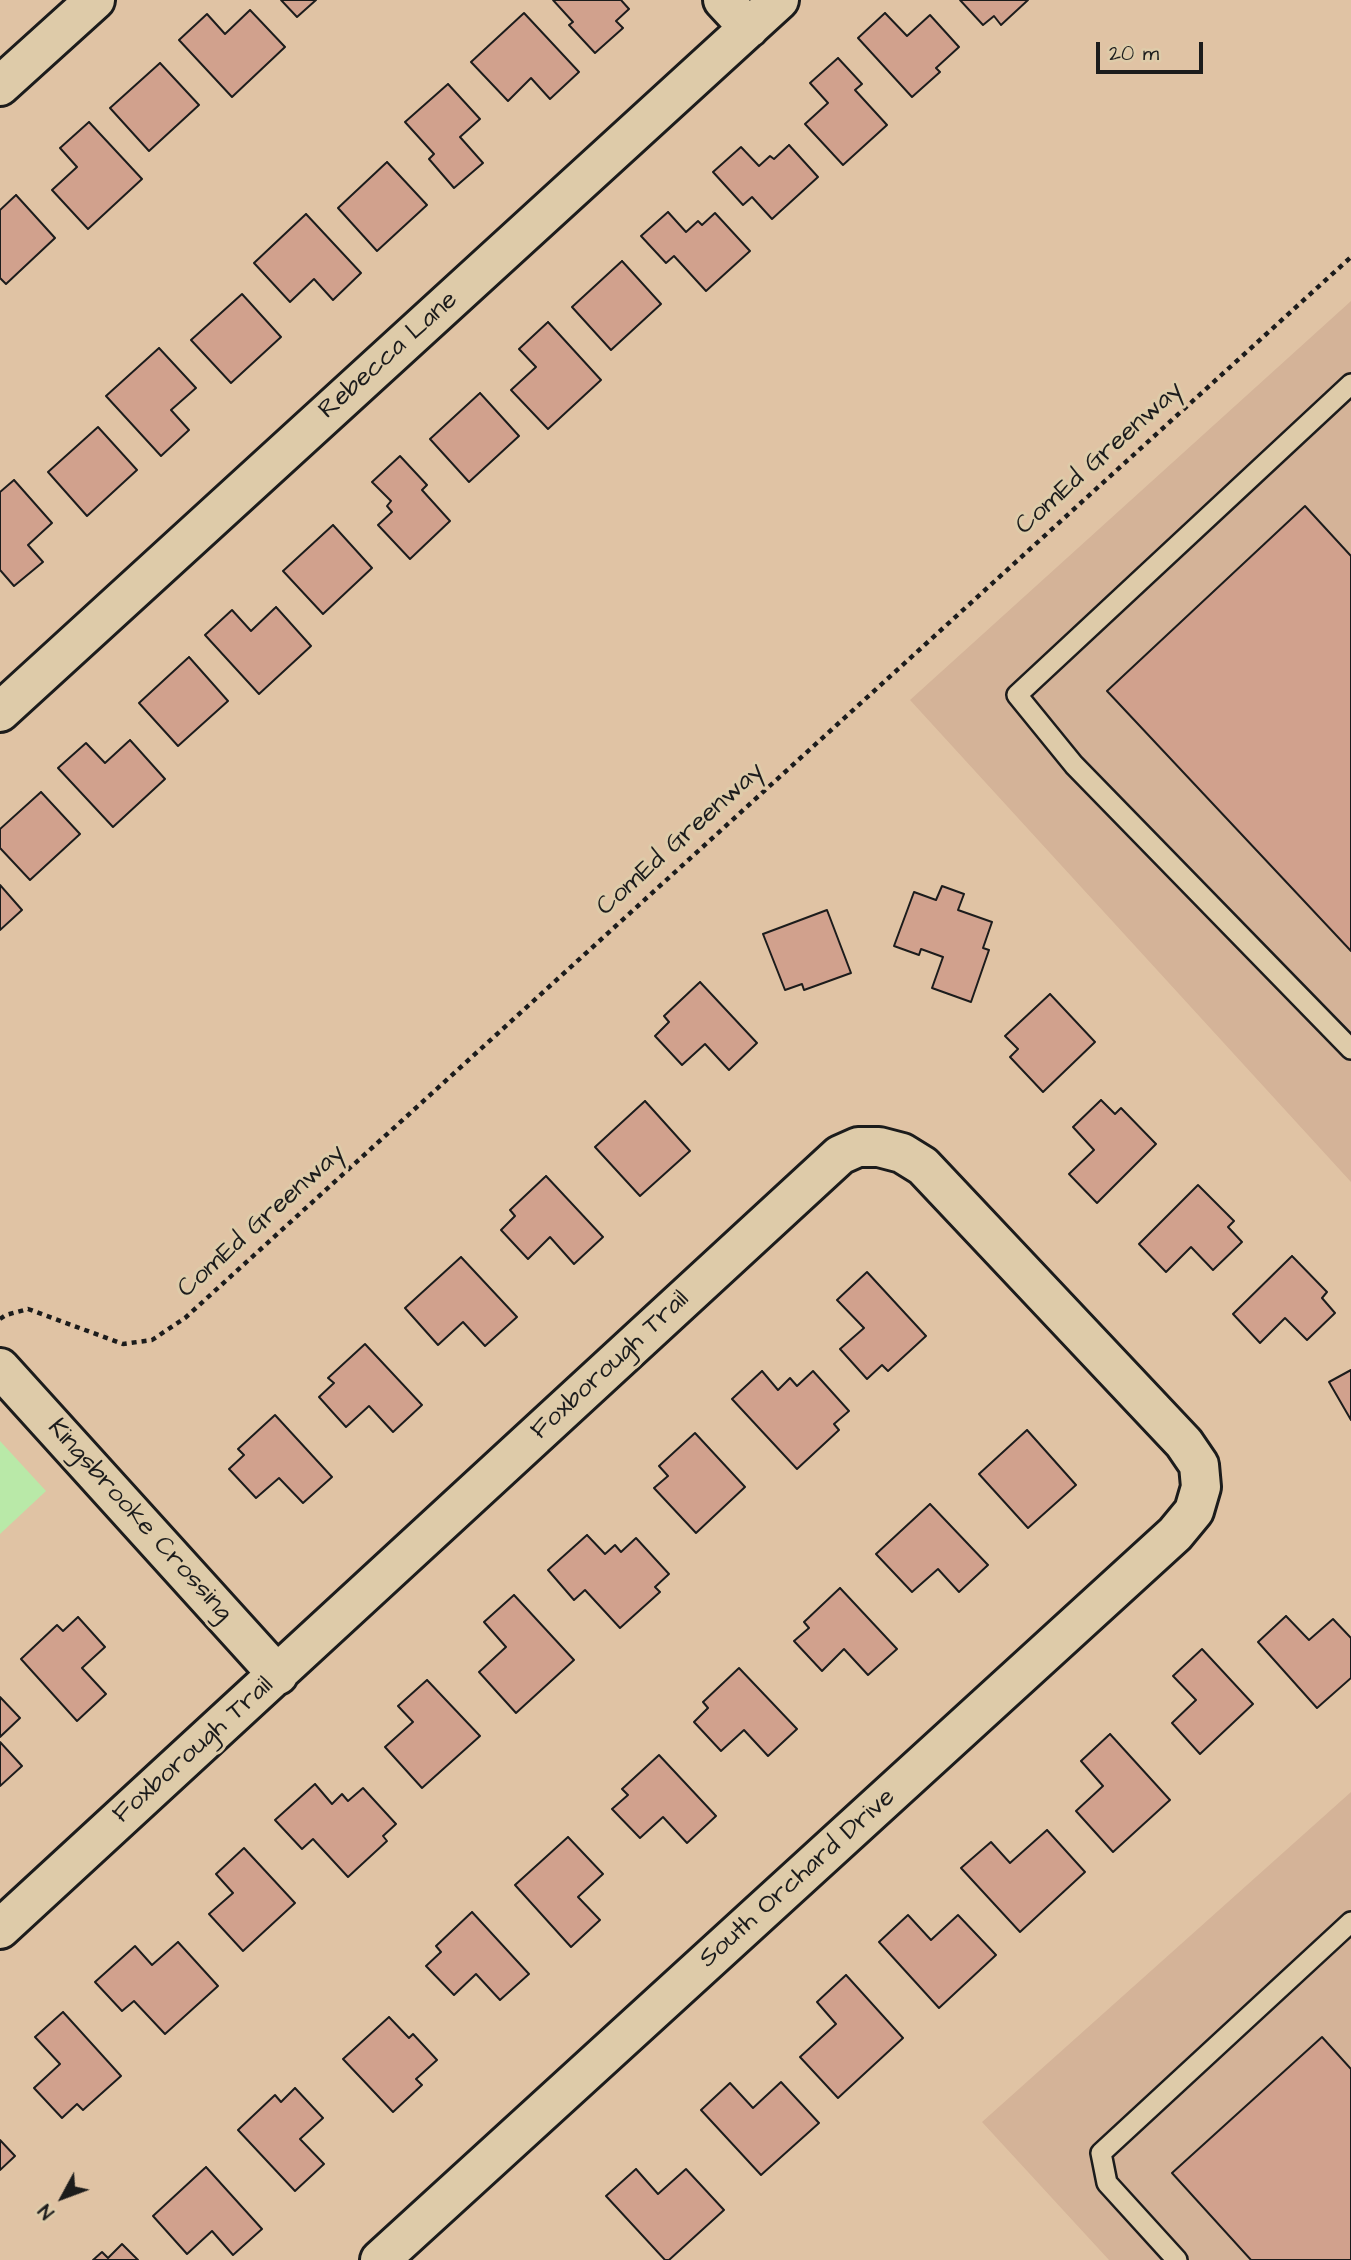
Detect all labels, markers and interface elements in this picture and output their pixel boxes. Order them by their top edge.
scale bar [1099,28,1206,72]
text: 20 m [1109,39,1159,68]
street label: Rebecca Lane [313,285,465,427]
street label: ComEd Greenway [1010,376,1190,542]
street label: ComEd Greenway [591,757,771,923]
street label: ComEd Greenway [172,1139,352,1305]
street label: Foxborough Trail [525,1285,697,1447]
street label: Kingsbrooke Crossing [40,1413,238,1629]
street label: Foxborough Trail [107,1671,281,1831]
street label: South Orchard Drive [693,1783,903,1975]
north arrow [28,2162,98,2232]
text: N [33,2198,61,2224]

